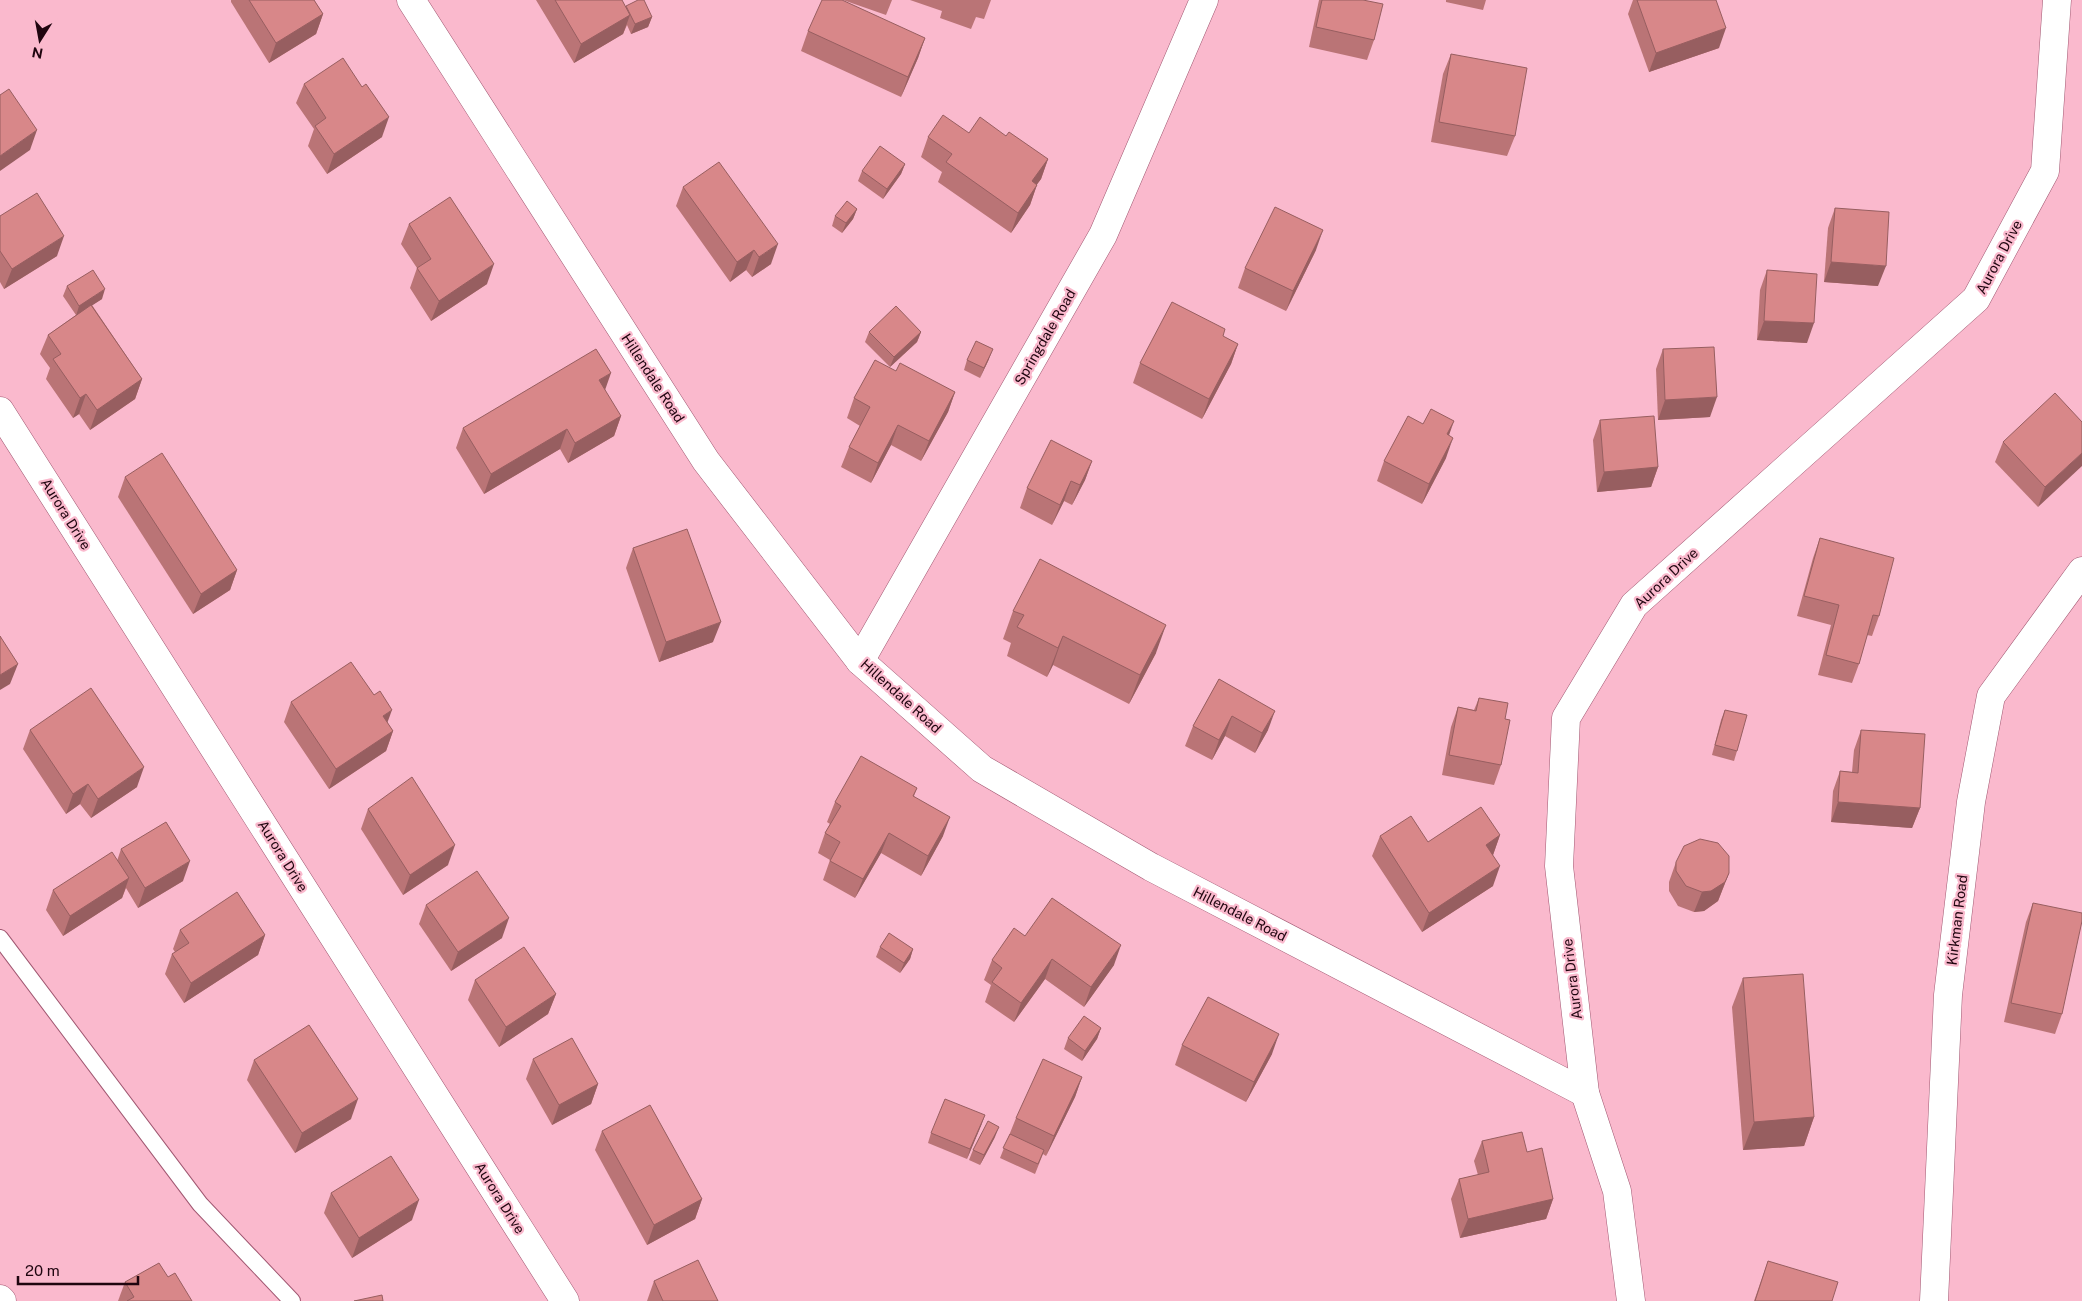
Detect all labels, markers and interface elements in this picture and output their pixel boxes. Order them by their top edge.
north arrow [15,15,65,65]
text: N [31,44,44,62]
street label: Aurora Drive [1973,217,2025,297]
street label: Springdale Road [1011,286,1079,388]
street label: Hillendale Road [618,331,688,425]
street label: Aurora Drive [38,475,94,553]
street label: Aurora Drive [1631,544,1701,612]
street label: Hillendale Road [858,656,944,736]
street label: Aurora Drive [255,817,311,895]
street label: Kirkman Road [1944,874,1970,966]
street label: Hillendale Road [1191,884,1289,944]
street label: Aurora Drive [1559,938,1585,1020]
street label: Aurora Drive [472,1159,528,1237]
scale bar [18,1254,138,1286]
text: 20 m [25,1262,60,1279]

